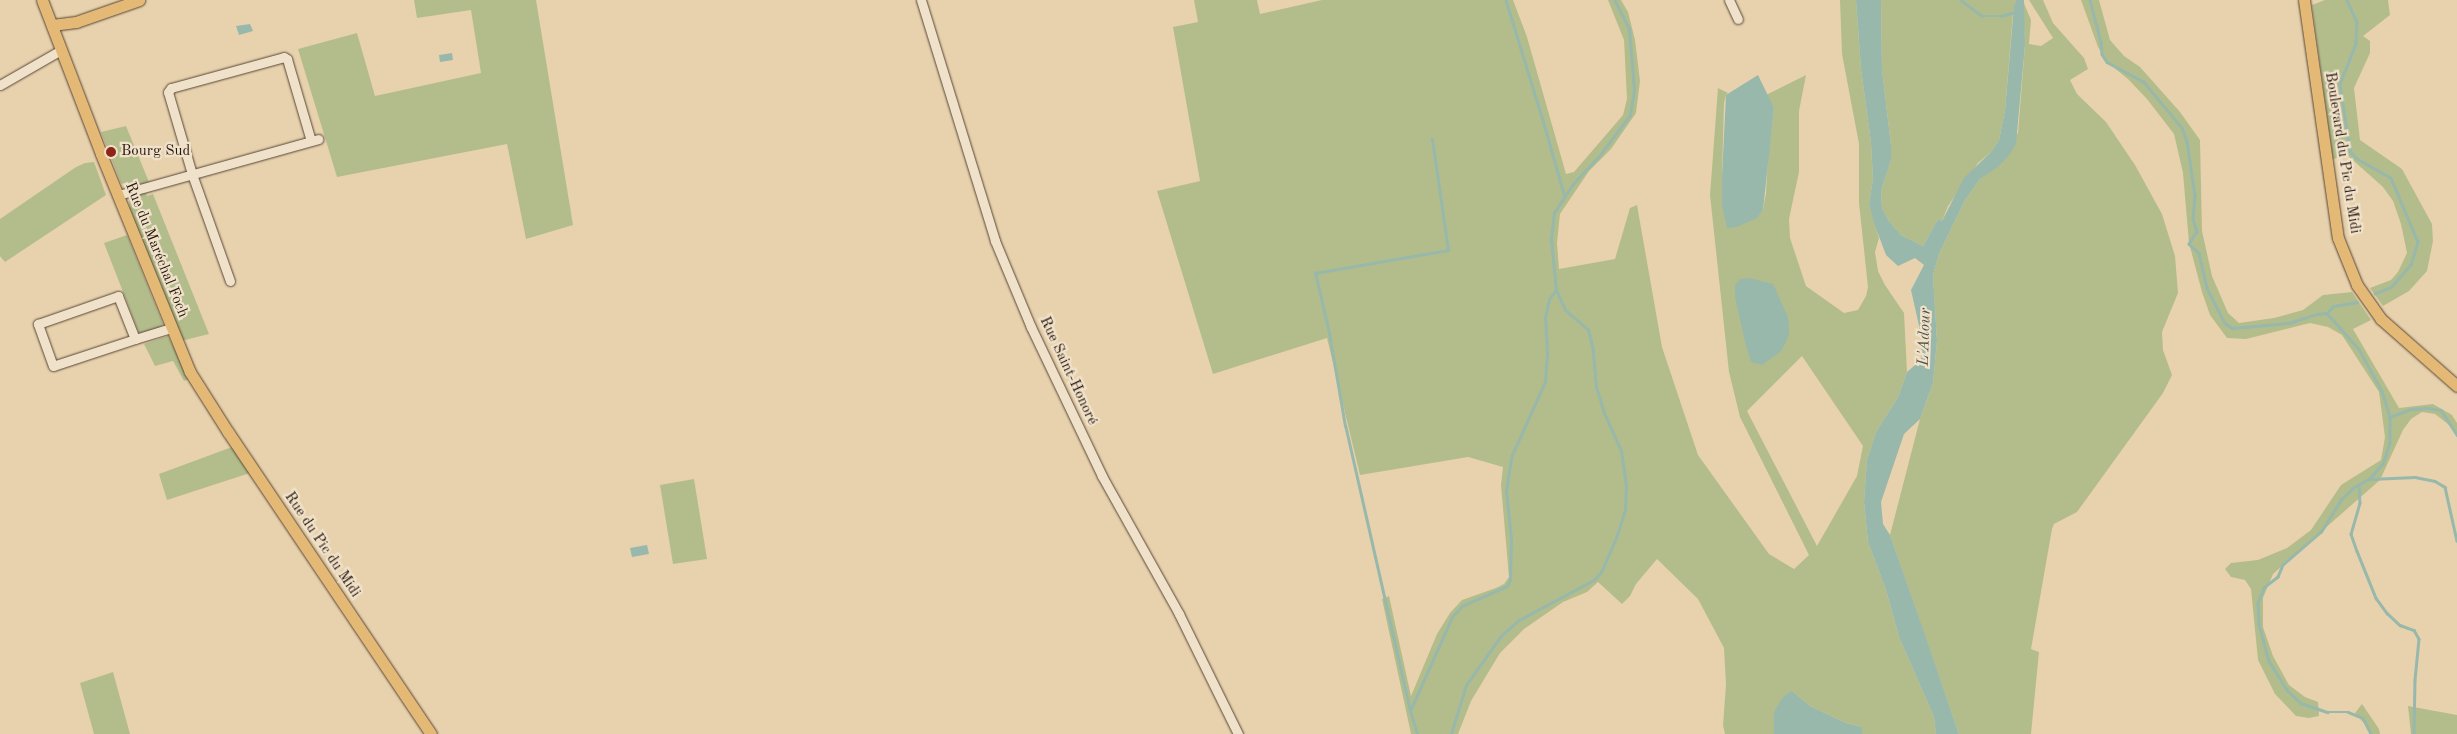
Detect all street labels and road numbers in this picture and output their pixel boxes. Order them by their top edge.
street label: Boulevard du Pic du Midi [2320,71,2364,235]
street label: Rue du Maréchal Foch [121,180,191,320]
street label: Rue Saint-Honoré [1035,314,1101,428]
street label: Rue du Pic du Midi [280,489,364,601]

